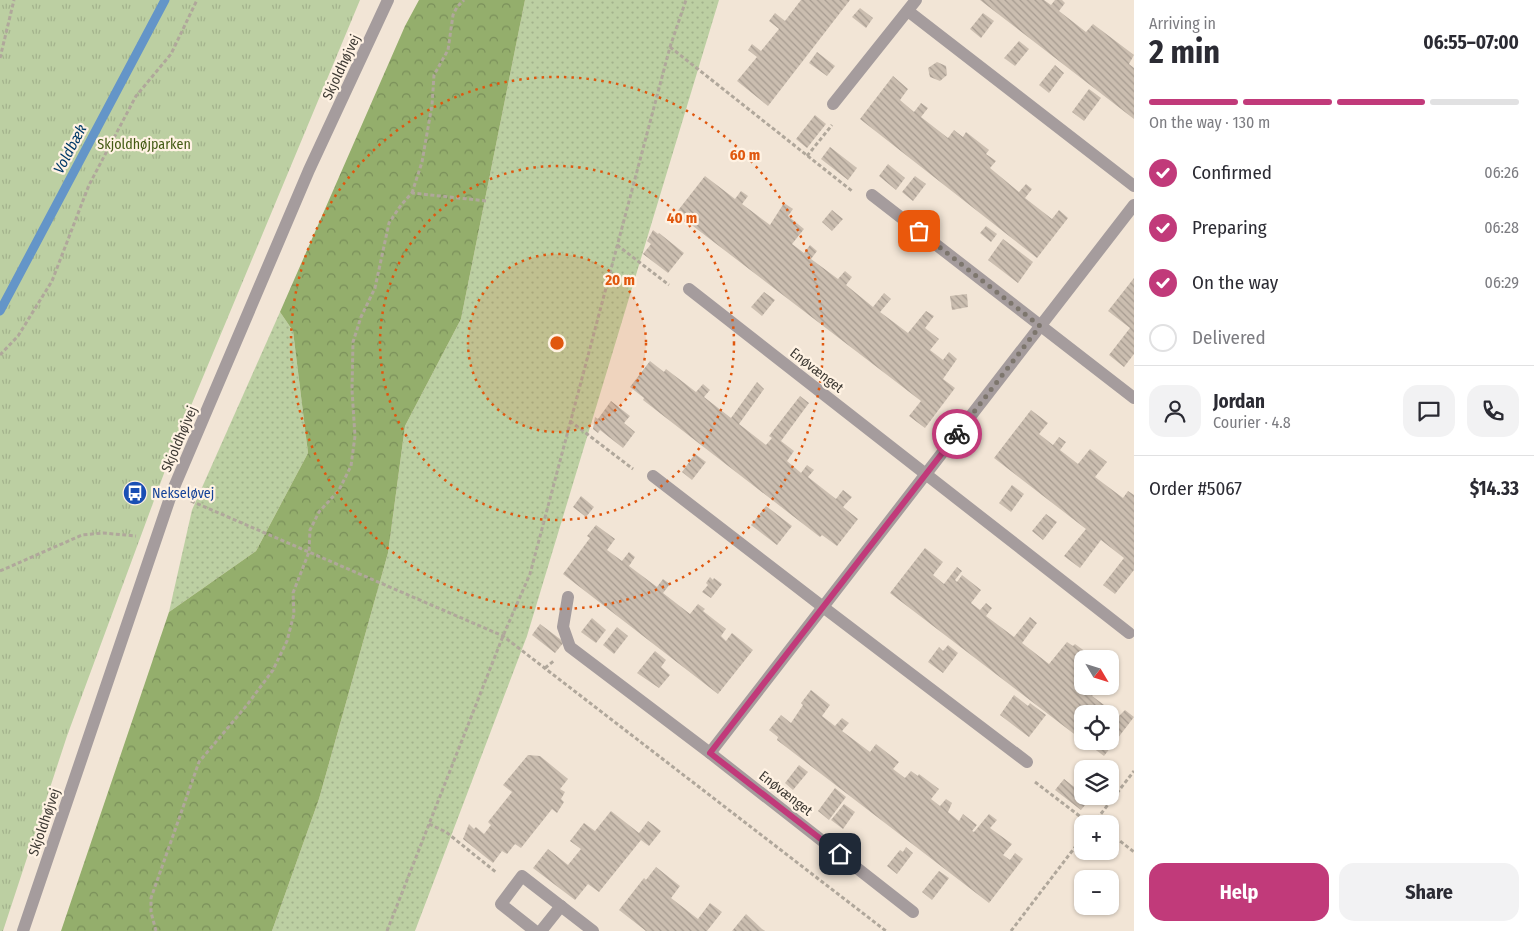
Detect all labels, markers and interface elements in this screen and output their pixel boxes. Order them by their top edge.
text: Arriving in [1149,14,1216,33]
text: 06:55–07:00 [1423,31,1519,54]
street label: Skjoldhøjvej [319,32,364,103]
text: 2 min [1149,33,1220,71]
text: On the way · 130 m [1149,113,1270,132]
water label: Voldbæk [50,121,91,177]
park label: Skjoldhøjparken [97,136,191,153]
text: 60 m [730,146,760,164]
icon: check [1149,159,1177,187]
text: Confirmed [1192,161,1272,184]
text: 06:26 [1484,163,1519,182]
text: 40 m [667,209,697,227]
pin [898,210,940,252]
icon: check [1149,214,1177,242]
text: Preparing [1192,216,1267,239]
icon: bag [905,217,933,245]
text: 06:28 [1484,218,1519,237]
icon: check [1149,269,1177,297]
text: 20 m [604,271,635,289]
text: On the way [1192,271,1278,294]
text: 06:29 [1485,273,1519,292]
text: Delivered [1192,326,1266,349]
centre of rings [548,334,566,352]
street label: Enøvænget [787,344,847,397]
button: person [1149,385,1201,437]
button: chat [1403,385,1455,437]
button: phone [1467,385,1519,437]
text: Jordan [1213,390,1265,413]
street label: Skjoldhøjvej [158,403,201,475]
courier [932,409,982,459]
text: Courier · 4.8 [1213,413,1291,432]
icon: bike [943,420,971,448]
text: Order #5067 [1149,477,1242,500]
text: $14.33 [1470,477,1519,500]
bus stop icon: Nekseløvej [122,480,148,506]
place label: Nekseløvej [152,485,214,502]
north arrow [1074,650,1119,695]
map controls [1074,650,1119,915]
button: locate [1074,705,1119,750]
button: layers [1074,760,1119,805]
street label: Enøvænget [756,767,816,820]
street label: Skjoldhøjvej [25,786,64,858]
button: + [1074,815,1119,860]
pin [819,833,861,875]
icon: home [826,840,854,868]
button: Help [1149,863,1329,921]
button: Share [1339,863,1519,921]
button: − [1074,870,1119,915]

